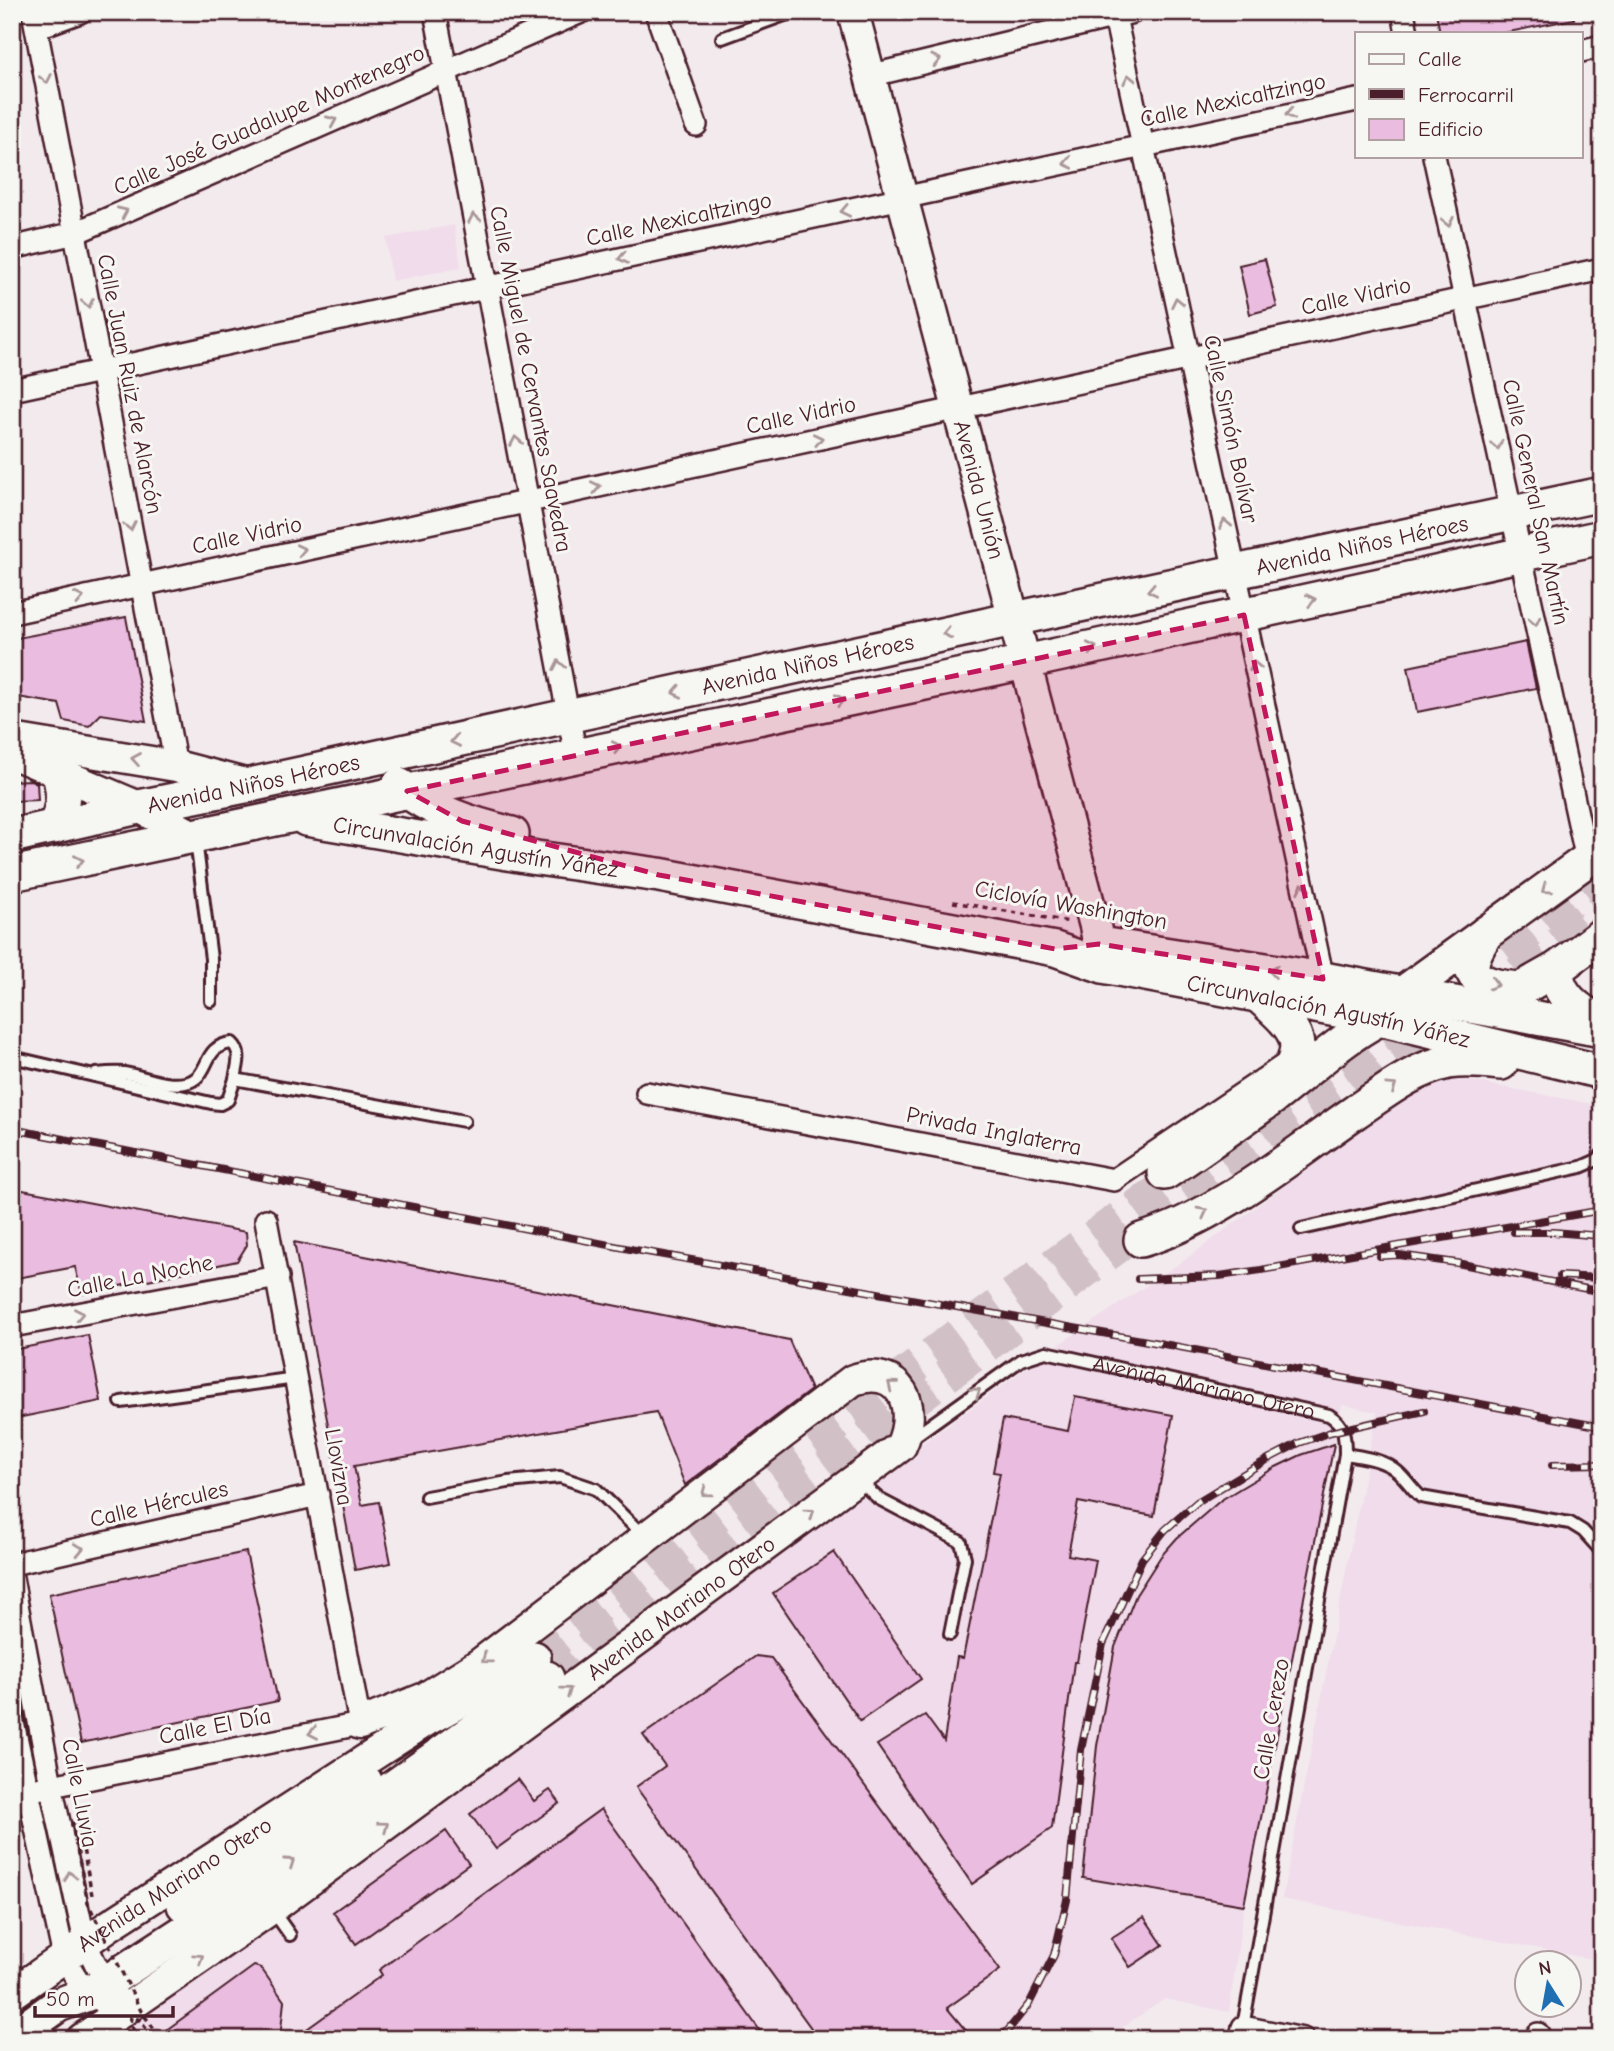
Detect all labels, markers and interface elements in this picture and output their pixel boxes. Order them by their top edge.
legend [1355,32,1582,158]
street label: Calle José Guadalupe Montenegro [109,39,429,201]
text: Calle [1418,47,1461,71]
one-way arrow [929,54,941,68]
street label: Calle Mexicaltzingo [1138,67,1328,133]
one-way arrow [38,73,53,85]
one-way arrow [1122,73,1137,85]
text: Ferrocarril [1418,83,1514,107]
one-way arrow [1284,106,1296,121]
one-way arrow [325,115,337,129]
text: Edificio [1418,117,1483,141]
one-way arrow [1062,154,1074,169]
street label: Calle Mexicaltzingo [584,186,774,252]
one-way arrow [839,202,851,217]
street label: Calle Miguel de Cervantes Saavedra [484,203,578,555]
one-way arrow [116,206,129,220]
one-way arrow [467,212,482,223]
one-way arrow [1440,216,1455,228]
one-way arrow [617,250,629,265]
street label: Calle Juan Ruiz de Alarcón [92,252,168,516]
street label: Calle Vidrio [1299,271,1413,321]
one-way arrow [1170,296,1185,308]
one-way arrow [80,297,95,309]
street label: Calle Simón Bolívar [1198,332,1264,526]
street label: Calle General San Martín [1497,377,1575,627]
street label: Calle Vidrio [744,390,858,440]
street label: Avenida Unión [948,417,1011,562]
one-way arrow [812,432,824,447]
one-way arrow [510,435,525,447]
one-way arrow [1488,439,1503,451]
one-way arrow [590,480,602,495]
street label: Avenida Niños Héroes [1253,509,1471,581]
street label: Calle Vidrio [190,510,304,560]
one-way arrow [1218,518,1233,530]
one-way arrow [122,520,137,532]
one-way arrow [295,544,307,559]
one-way arrow [1146,581,1158,596]
one-way arrow [73,592,85,607]
one-way arrow [1305,594,1317,609]
one-way arrow [1527,615,1541,627]
one-way arrow [941,625,953,640]
street label: Avenida Niños Héroes [699,628,916,700]
one-way arrow [1086,641,1098,656]
one-way arrow [552,659,567,671]
one-way arrow [1249,660,1264,672]
one-way arrow [671,684,683,699]
one-way arrow [834,694,846,709]
one-way arrow [449,732,461,747]
one-way arrow [611,741,623,756]
street label: Avenida Niños Héroes [145,748,362,819]
one-way arrow [130,752,142,767]
street label: Circunvalación Agustín Yáñez [331,810,620,883]
one-way arrow [73,854,85,869]
street label: Ciclovía Washington [973,875,1169,935]
one-way arrow [1542,881,1554,893]
one-way arrow [1297,882,1312,894]
one-way arrow [1267,964,1279,979]
street label: Circunvalación Agustín Yáñez [1185,969,1473,1053]
one-way arrow [1488,976,1500,990]
one-way arrow [1385,1082,1398,1095]
street label: Privada Inglaterra [904,1101,1084,1161]
one-way arrow [1196,1207,1208,1220]
street label: Calle La Noche [65,1249,215,1303]
one-way arrow [73,1307,85,1322]
street label: Avenida Mariano Otero [1090,1349,1318,1425]
one-way arrow [888,1380,900,1393]
one-way arrow [968,1388,981,1400]
street label: Llovizna [319,1426,359,1508]
street label: Calle Hércules [87,1475,231,1533]
one-way arrow [702,1483,714,1496]
one-way arrow [802,1508,815,1521]
street label: Avenida Mariano Otero [581,1530,780,1686]
one-way arrow [73,1543,85,1558]
one-way arrow [482,1651,494,1663]
street label: Calle Cerezo [1247,1656,1295,1782]
one-way arrow [559,1687,572,1699]
street label: Calle El Día [157,1702,273,1750]
one-way arrow [307,1725,319,1740]
street label: Calle Lluvia [56,1736,104,1850]
street label: Avenida Mariano Otero [72,1811,277,1958]
one-way arrow [376,1821,389,1834]
one-way arrow [282,1858,295,1870]
one-way arrow [64,1870,79,1882]
north arrow [1512,1950,1582,2020]
one-way arrow [191,1954,204,1966]
text: N [1537,1956,1553,1980]
scale bar [35,1974,173,2018]
text: 50 m [46,1987,95,2011]

